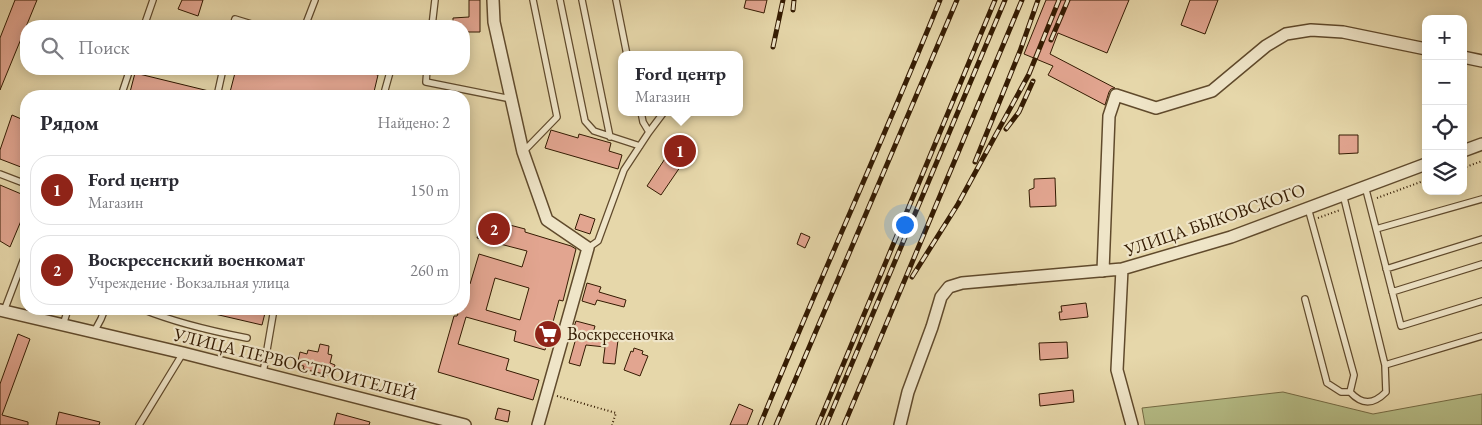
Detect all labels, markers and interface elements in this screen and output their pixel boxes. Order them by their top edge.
map controls [1422,15,1467,195]
button: + [1422,15,1467,60]
search box [20,20,470,75]
icon: search [38,34,66,62]
text: Поиск [78,35,130,60]
popup [618,51,743,116]
button: − [1422,60,1467,105]
text: Ford центр [635,61,726,86]
text: Магазин [635,86,690,107]
button: locate [1422,105,1467,150]
text: Рядом [40,109,99,136]
text: Найдено: 2 [378,112,450,133]
pin: 1 [664,132,696,170]
button: layers [1422,150,1467,195]
text: Ford центр [88,167,179,192]
street label: УЛИЦА БЫКОВСКОГО [1121,178,1308,262]
text: 1 [53,180,61,201]
text: 150 m [410,180,449,201]
text: Магазин [88,192,143,213]
pin: 2 [478,210,510,248]
your location [892,212,918,238]
text: Воскресенский военкомат [88,247,305,272]
text: 2 [53,260,61,281]
text: 260 m [410,260,449,281]
text: Учреждение · Вокзальная улица [88,272,290,293]
supermarket icon: Воскресеночка [533,319,563,349]
street label: УЛИЦА ПЕРВОСТРОИТЕЛЕЙ [170,322,419,405]
place label: Воскресеночка [567,322,675,345]

